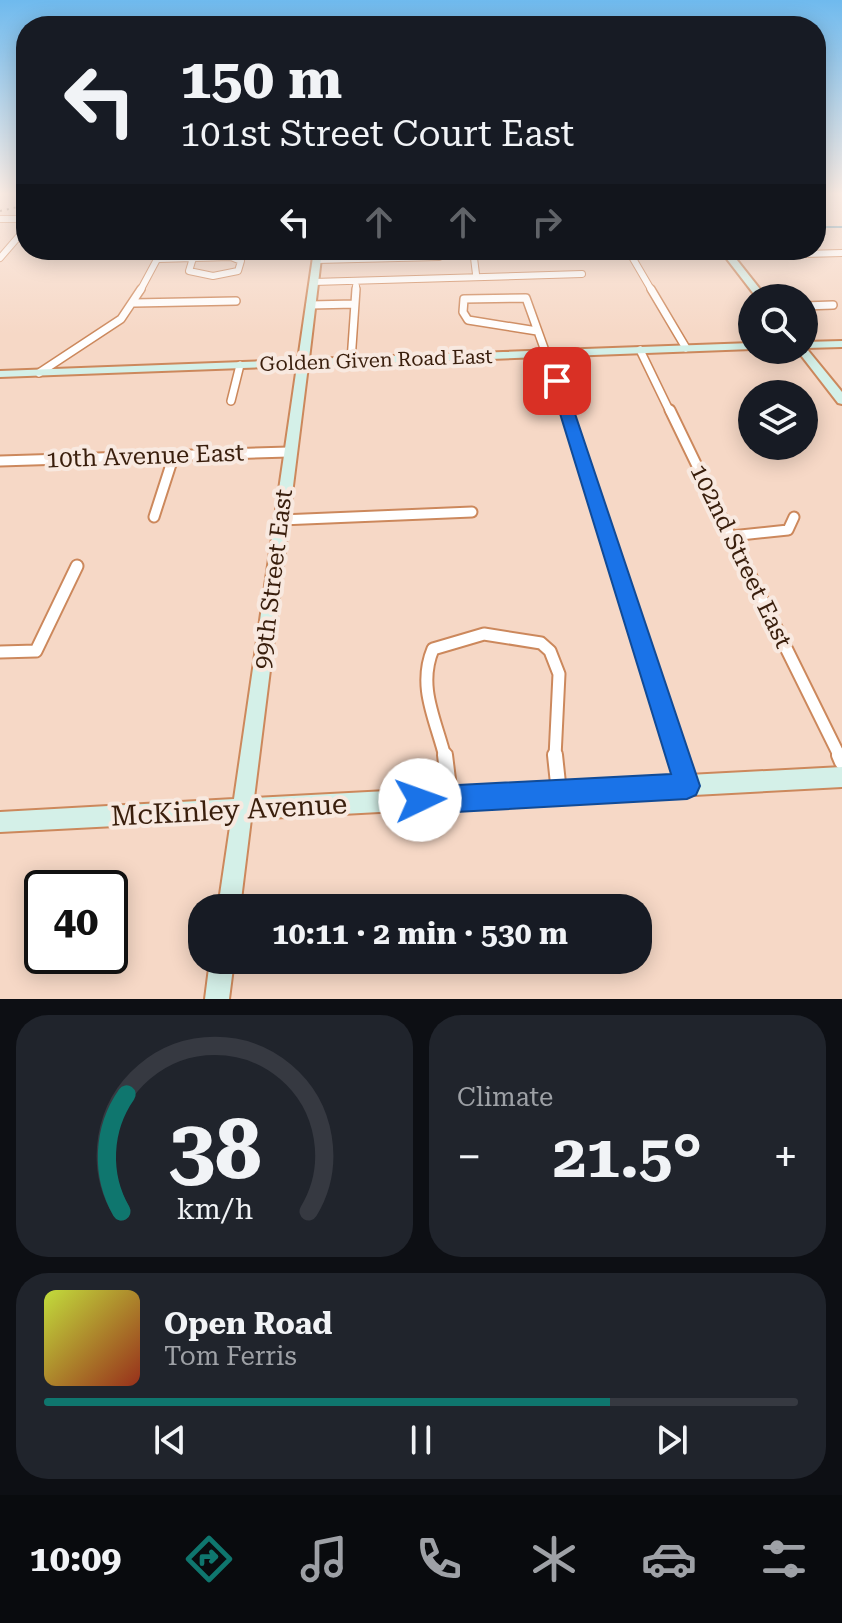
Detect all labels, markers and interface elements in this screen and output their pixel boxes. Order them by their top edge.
text: 150 m [180,46,342,112]
icon: left [48,48,152,152]
text: 101st Street Court East [180,113,574,155]
icon: left [273,200,317,244]
icon: ahead [357,200,401,244]
icon: ahead [441,200,485,244]
icon: right [525,200,569,244]
map controls [738,284,818,460]
button: search [738,284,818,364]
street label: Golden Given Road East [259,344,493,376]
pin [523,347,591,415]
icon: arrive [535,359,579,403]
button: layers [738,380,818,460]
street label: 10th Avenue East [45,439,245,473]
street label: 102nd Street East [684,460,798,653]
street label: 99th Street East [248,487,298,671]
position arrow [378,758,462,842]
street label: McKinley Avenue [110,787,348,833]
speed limit sign: 40 [24,870,128,974]
text: 10:11 · 2 min · 530 m [272,916,568,951]
text: Climate [457,1082,553,1112]
text: 38 [168,1101,261,1198]
text: 21.5° [553,1121,702,1192]
text: − [457,1131,482,1183]
text: + [773,1131,798,1183]
text: km/h [176,1192,253,1226]
text: Open Road [164,1306,332,1341]
text: Tom Ferris [164,1341,297,1371]
icon: previous [148,1418,192,1462]
icon: pause [399,1418,443,1462]
icon: next [650,1418,694,1462]
icon: directions [181,1531,237,1587]
icon: music [296,1531,352,1587]
icon: phone [411,1531,467,1587]
icon: climate [526,1531,582,1587]
icon: car [641,1531,697,1587]
icon: filters [756,1531,812,1587]
text: 10:09 [30,1538,121,1580]

